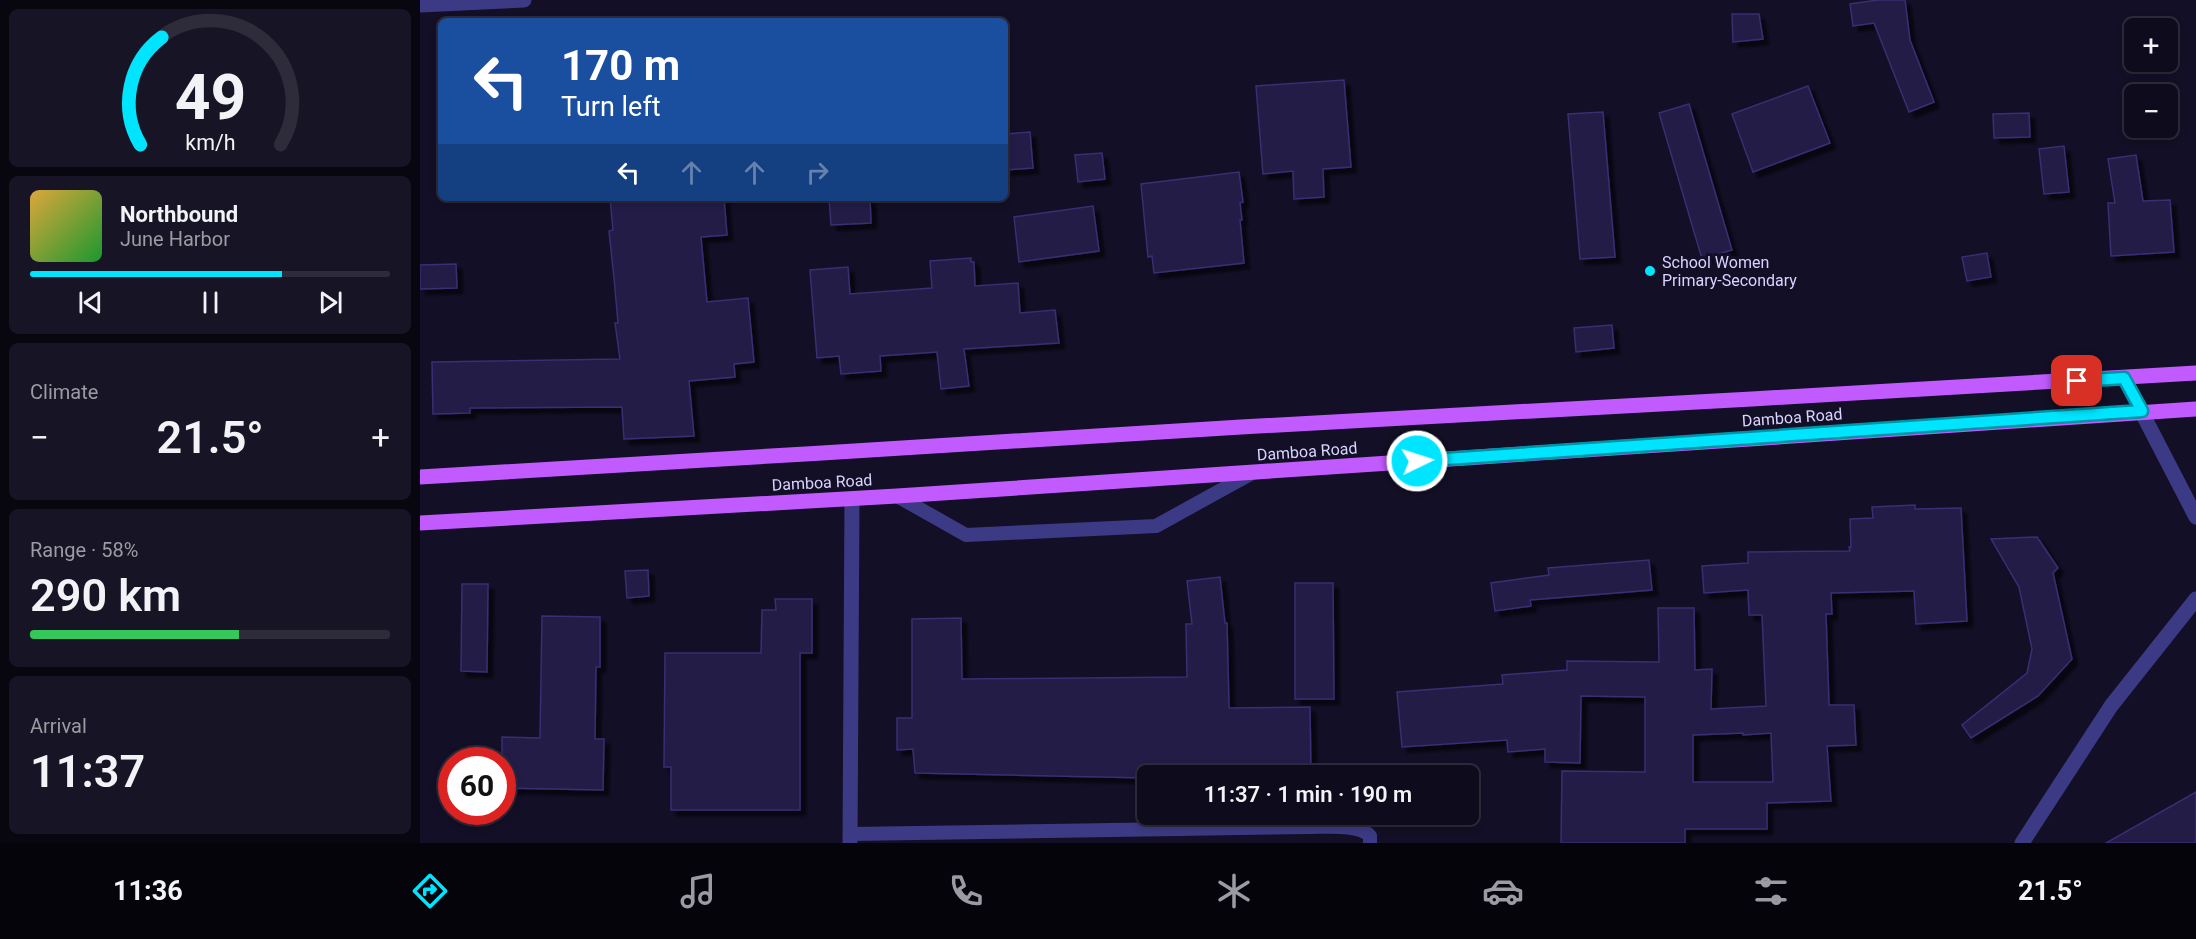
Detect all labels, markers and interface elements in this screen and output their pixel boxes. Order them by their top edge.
map controls [2124,18,2178,138]
button: + [2124,18,2178,72]
text: 170 m [561,41,680,90]
icon: left [462,42,540,120]
text: 49 [174,61,246,134]
button: − [2124,84,2178,138]
text: Turn left [561,91,661,123]
text: km/h [185,130,235,155]
icon: left [612,156,645,189]
icon: ahead [675,156,708,189]
icon: ahead [738,156,771,189]
icon: right [801,156,834,189]
text: Northbound [120,202,238,227]
text: June Harbor [120,227,230,251]
place label: School Women Primary-Secondary [1662,253,1797,290]
marker: School Women Primary-Secondary [1643,264,1657,278]
icon: previous [74,286,107,319]
icon: pause [194,286,227,319]
icon: next [314,286,347,319]
pin [2051,355,2102,406]
icon: arrive [2060,364,2093,397]
text: Climate [30,380,98,404]
street label: Damboa Road [1741,405,1843,430]
text: 21.5° [156,411,264,464]
text: − [30,418,49,457]
text: + [371,418,390,457]
position arrow [1385,429,1449,493]
street label: Damboa Road [1256,439,1358,464]
street label: Damboa Road [771,470,873,495]
text: Range · 58% [30,538,138,562]
text: 290 km [30,569,181,622]
text: Arrival [30,714,87,738]
text: 11:37 [30,745,145,798]
speed limit sign: 60 [438,747,516,825]
text: 11:37 · 1 min · 190 m [1204,782,1412,807]
icon: directions [409,870,451,912]
icon: music [677,870,719,912]
icon: phone [945,870,987,912]
icon: climate [1213,870,1255,912]
icon: car [1482,870,1524,912]
icon: filters [1750,870,1792,912]
text: 11:36 [113,875,183,907]
text: 21.5° [2018,875,2083,907]

